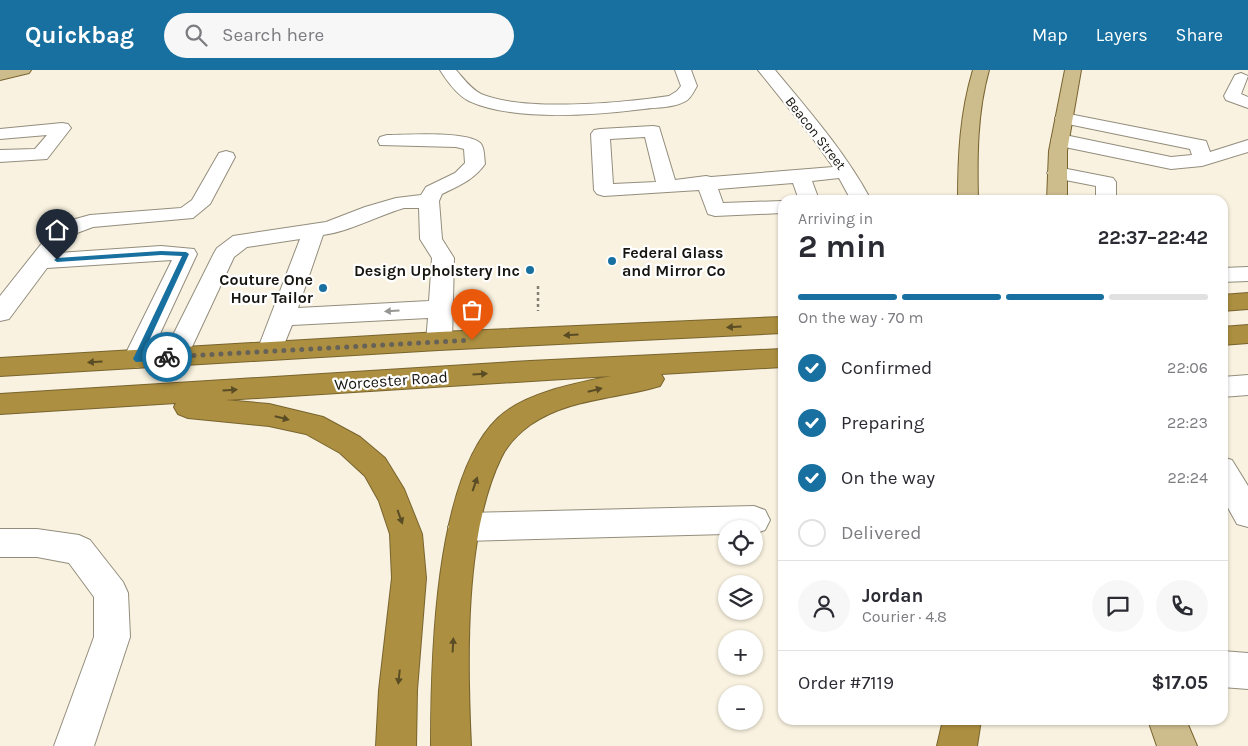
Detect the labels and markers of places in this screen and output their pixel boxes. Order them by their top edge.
pin [36,209,78,260]
place label: Federal Glass and Mirror Co [622,243,726,280]
marker: Federal Glass and Mirror Co [606,255,618,267]
place label: Design Upholstery Inc [354,261,520,280]
marker: Design Upholstery Inc [524,264,536,276]
place label: Couture One Hour Tailor [219,270,314,307]
marker: Couture One Hour Tailor [317,282,329,294]
pin [451,289,493,340]

